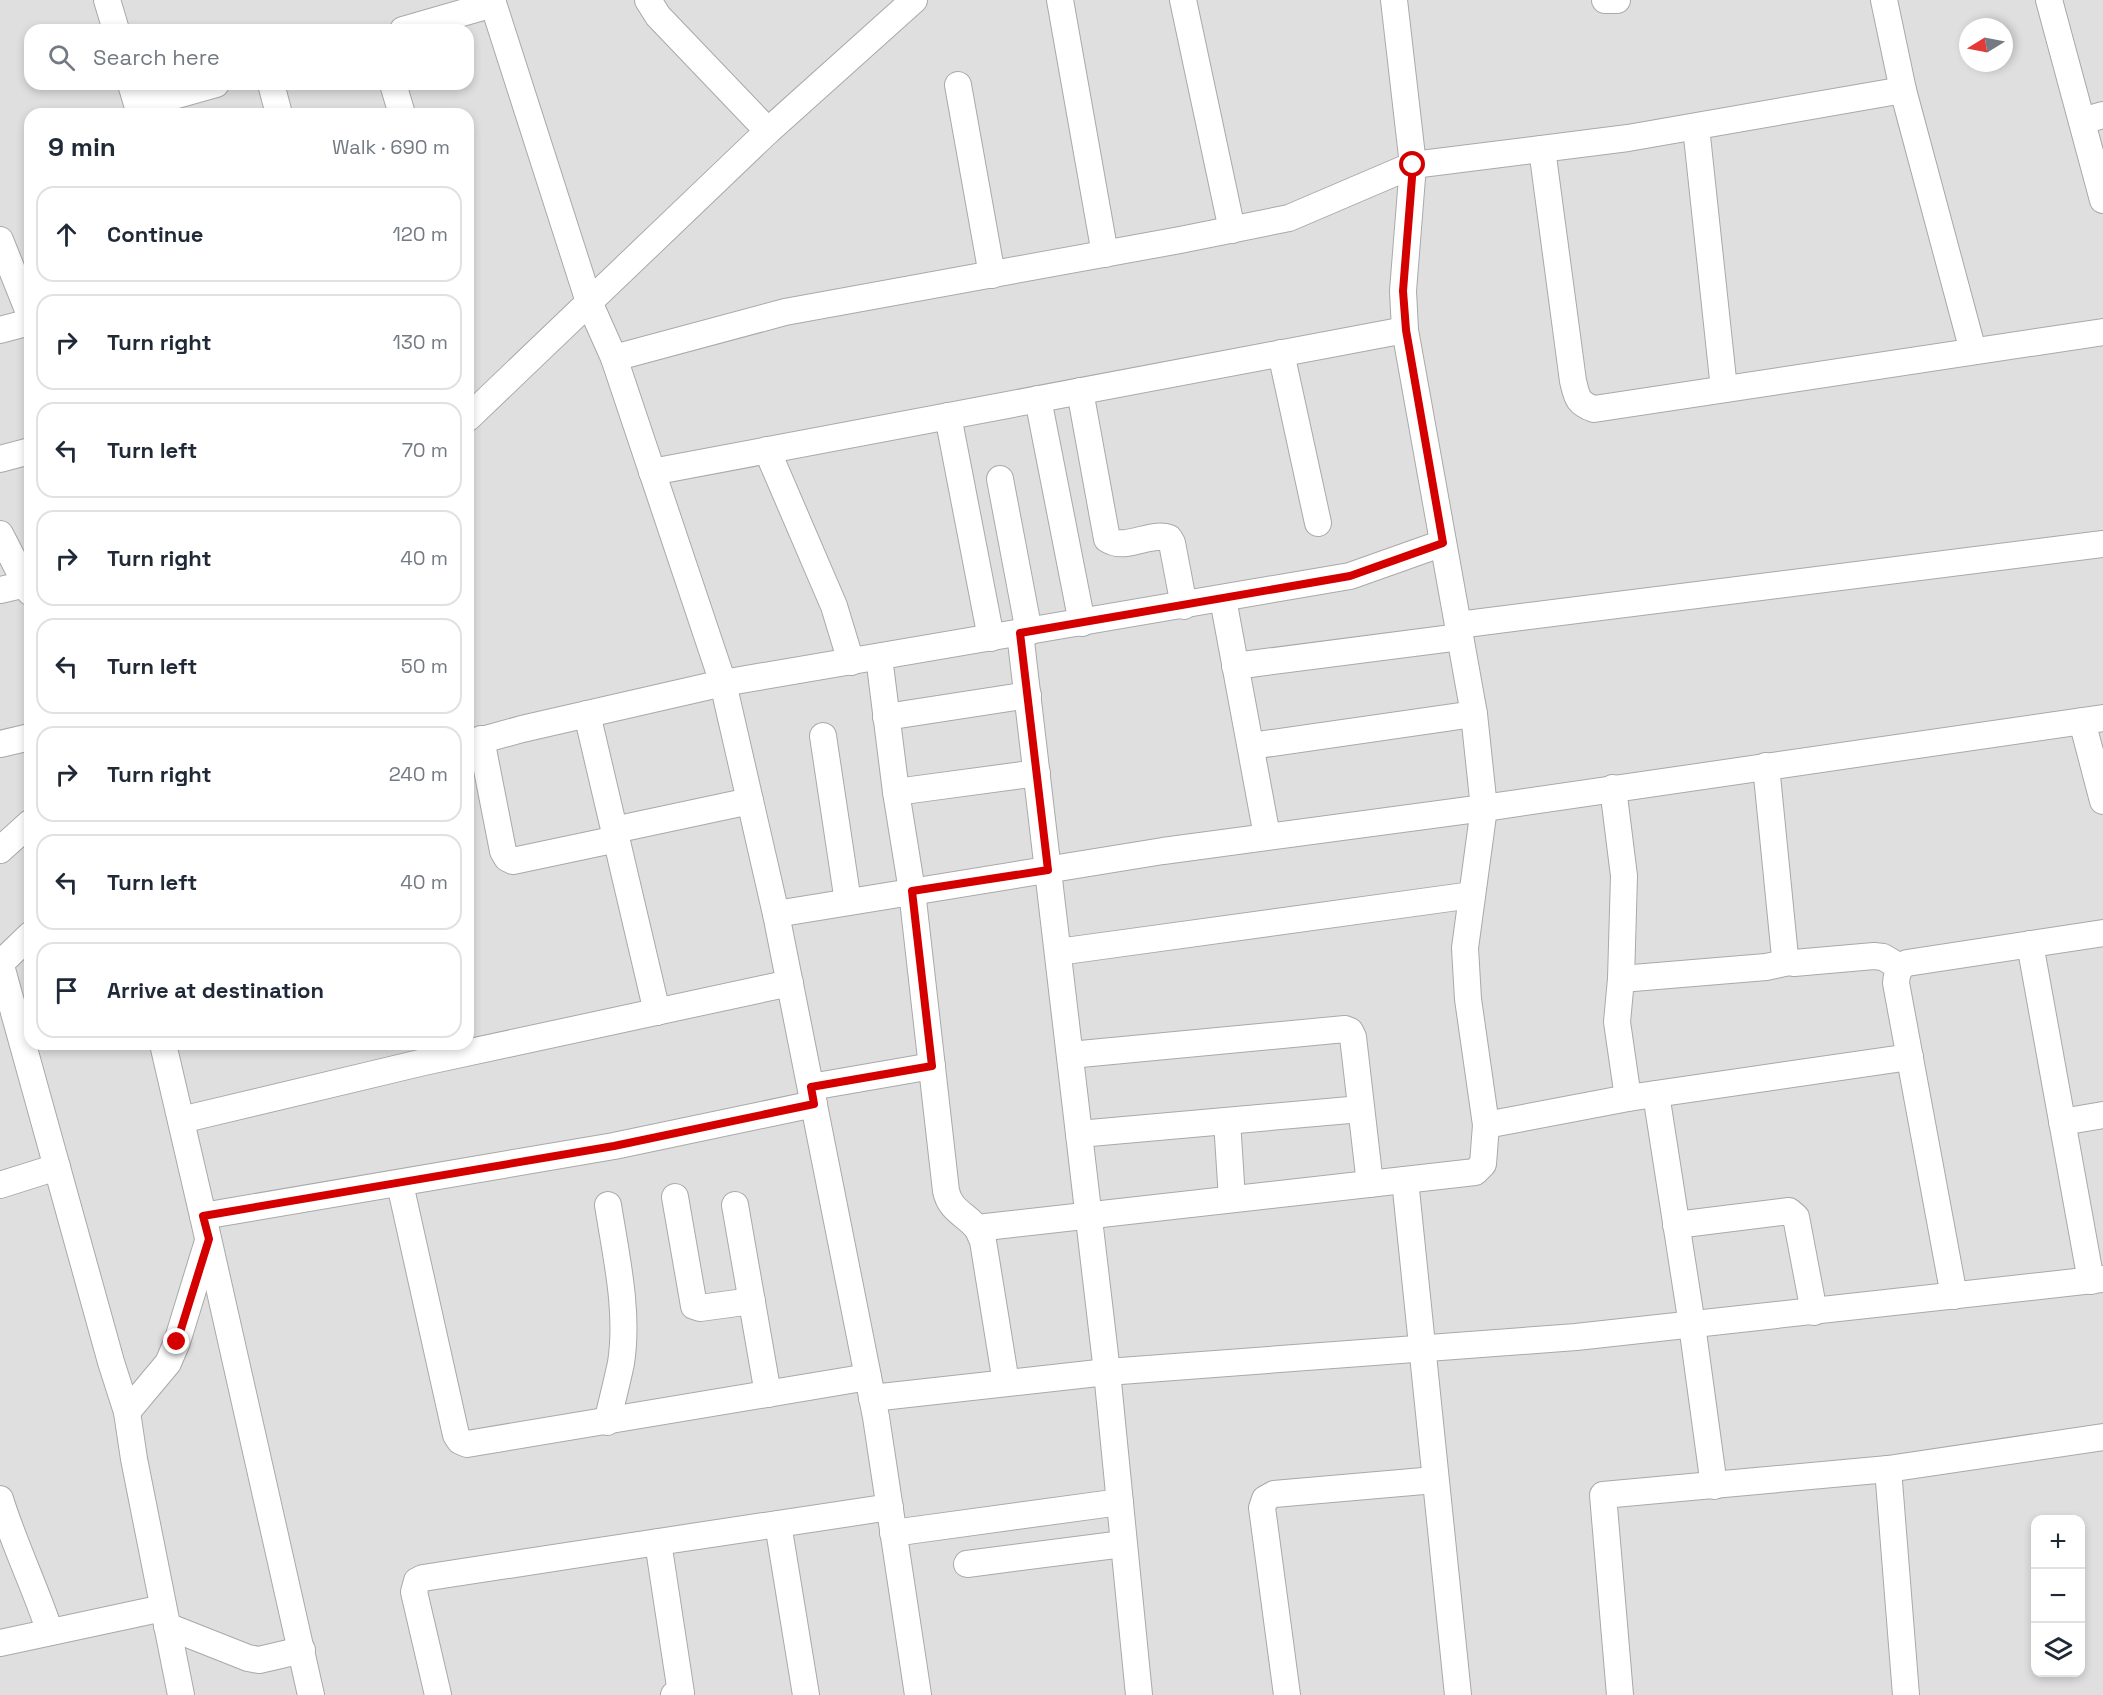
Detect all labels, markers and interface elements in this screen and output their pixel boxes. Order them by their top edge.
north arrow [1959,18,2013,72]
search box [24,24,474,90]
icon: search [45,41,78,74]
text: Search here [93,43,220,71]
text: 9 min [48,130,116,164]
text: Walk · 690 m [332,134,450,160]
route start [1399,151,1425,177]
icon: ahead [50,218,83,251]
text: Continue [107,220,203,248]
text: 120 m [392,221,448,247]
icon: right [50,326,83,359]
text: Turn right [107,328,212,356]
text: 130 m [392,329,448,355]
icon: left [50,434,83,467]
text: Turn left [107,436,197,464]
text: 70 m [402,437,448,463]
icon: right [50,542,83,575]
text: Turn right [107,544,212,572]
text: 40 m [400,545,448,571]
icon: left [50,650,83,683]
text: Turn left [107,652,197,680]
text: 50 m [401,653,448,679]
icon: right [50,758,83,791]
text: Turn right [107,760,212,788]
text: 240 m [389,761,448,787]
icon: left [50,866,83,899]
text: Turn left [107,868,197,896]
text: 40 m [400,869,448,895]
icon: arrive [50,974,83,1007]
text: Arrive at destination [107,976,324,1004]
route end [163,1328,189,1354]
map controls [2031,1515,2085,1677]
button: + [2031,1515,2085,1569]
button: − [2031,1569,2085,1623]
button: layers [2031,1623,2085,1677]

